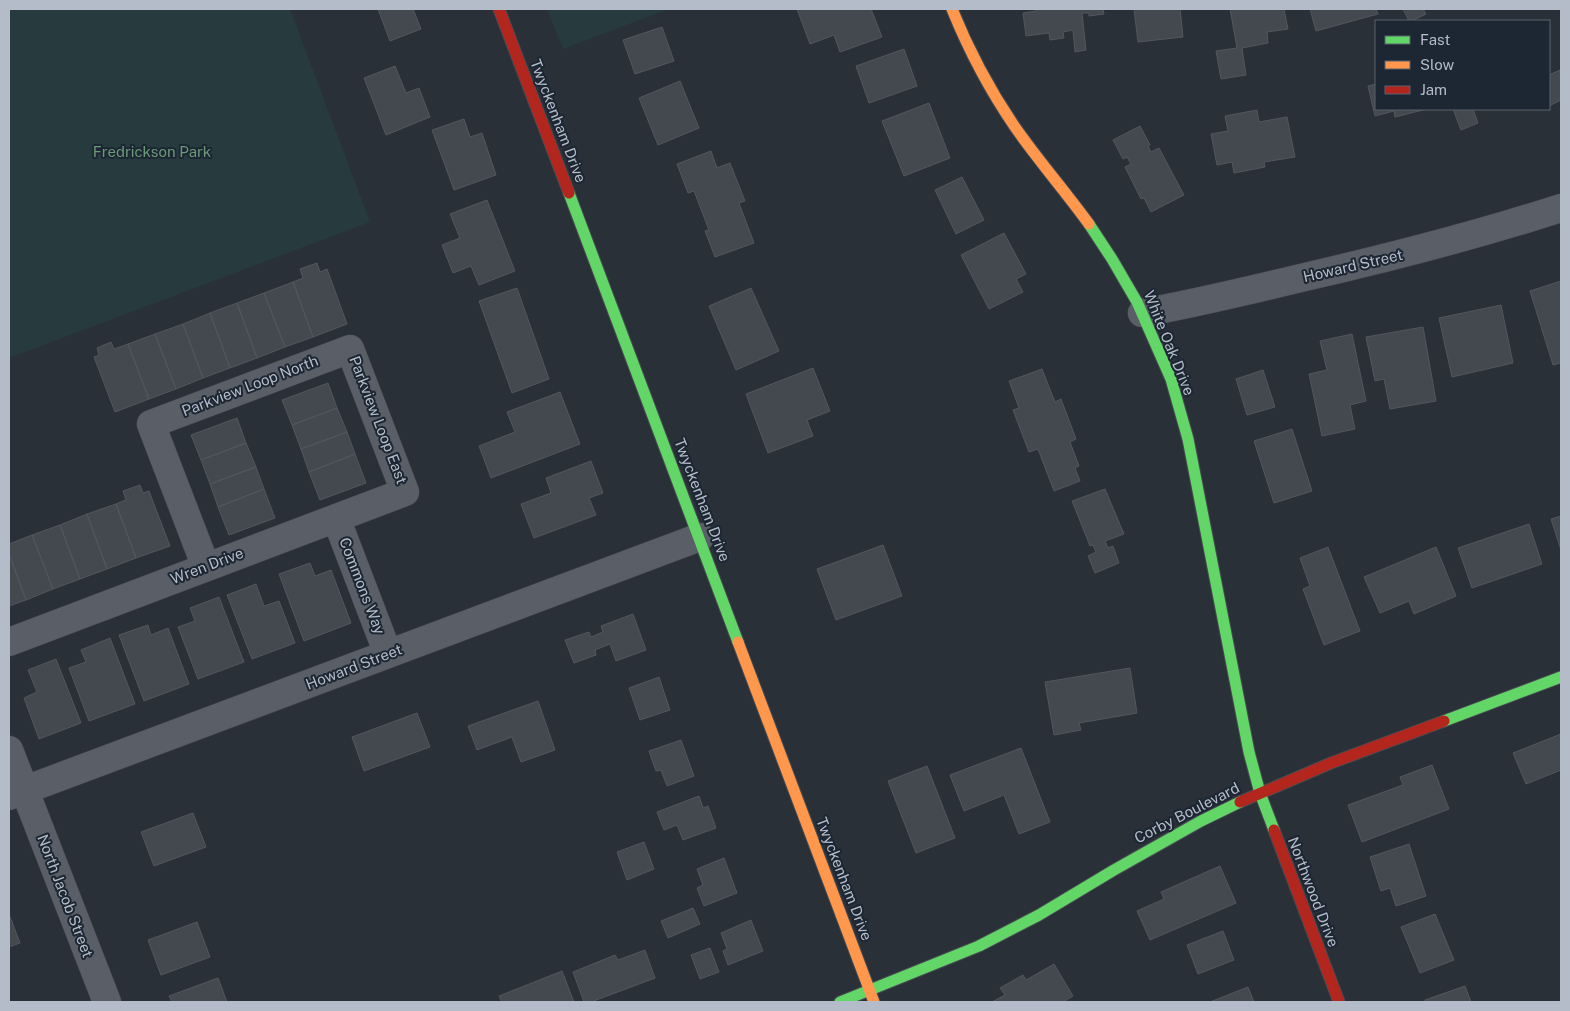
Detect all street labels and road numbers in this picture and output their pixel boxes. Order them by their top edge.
street label: Twyckenham Drive [527,57,590,185]
street label: Howard Street [1301,246,1405,285]
street label: White Oak Drive [1141,288,1198,398]
street label: Parkview Loop North [179,352,320,419]
street label: Parkview Loop East [346,353,411,486]
street label: Twyckenham Drive [671,436,734,564]
street label: Commons Way [336,535,389,637]
street label: Wren Drive [168,544,246,587]
street label: Howard Street [303,640,405,693]
street label: Corby Boulevard [1132,779,1242,846]
street label: Twyckenham Drive [813,815,876,943]
street label: North Jacob Street [34,832,97,960]
street label: Northwood Drive [1285,834,1342,949]

